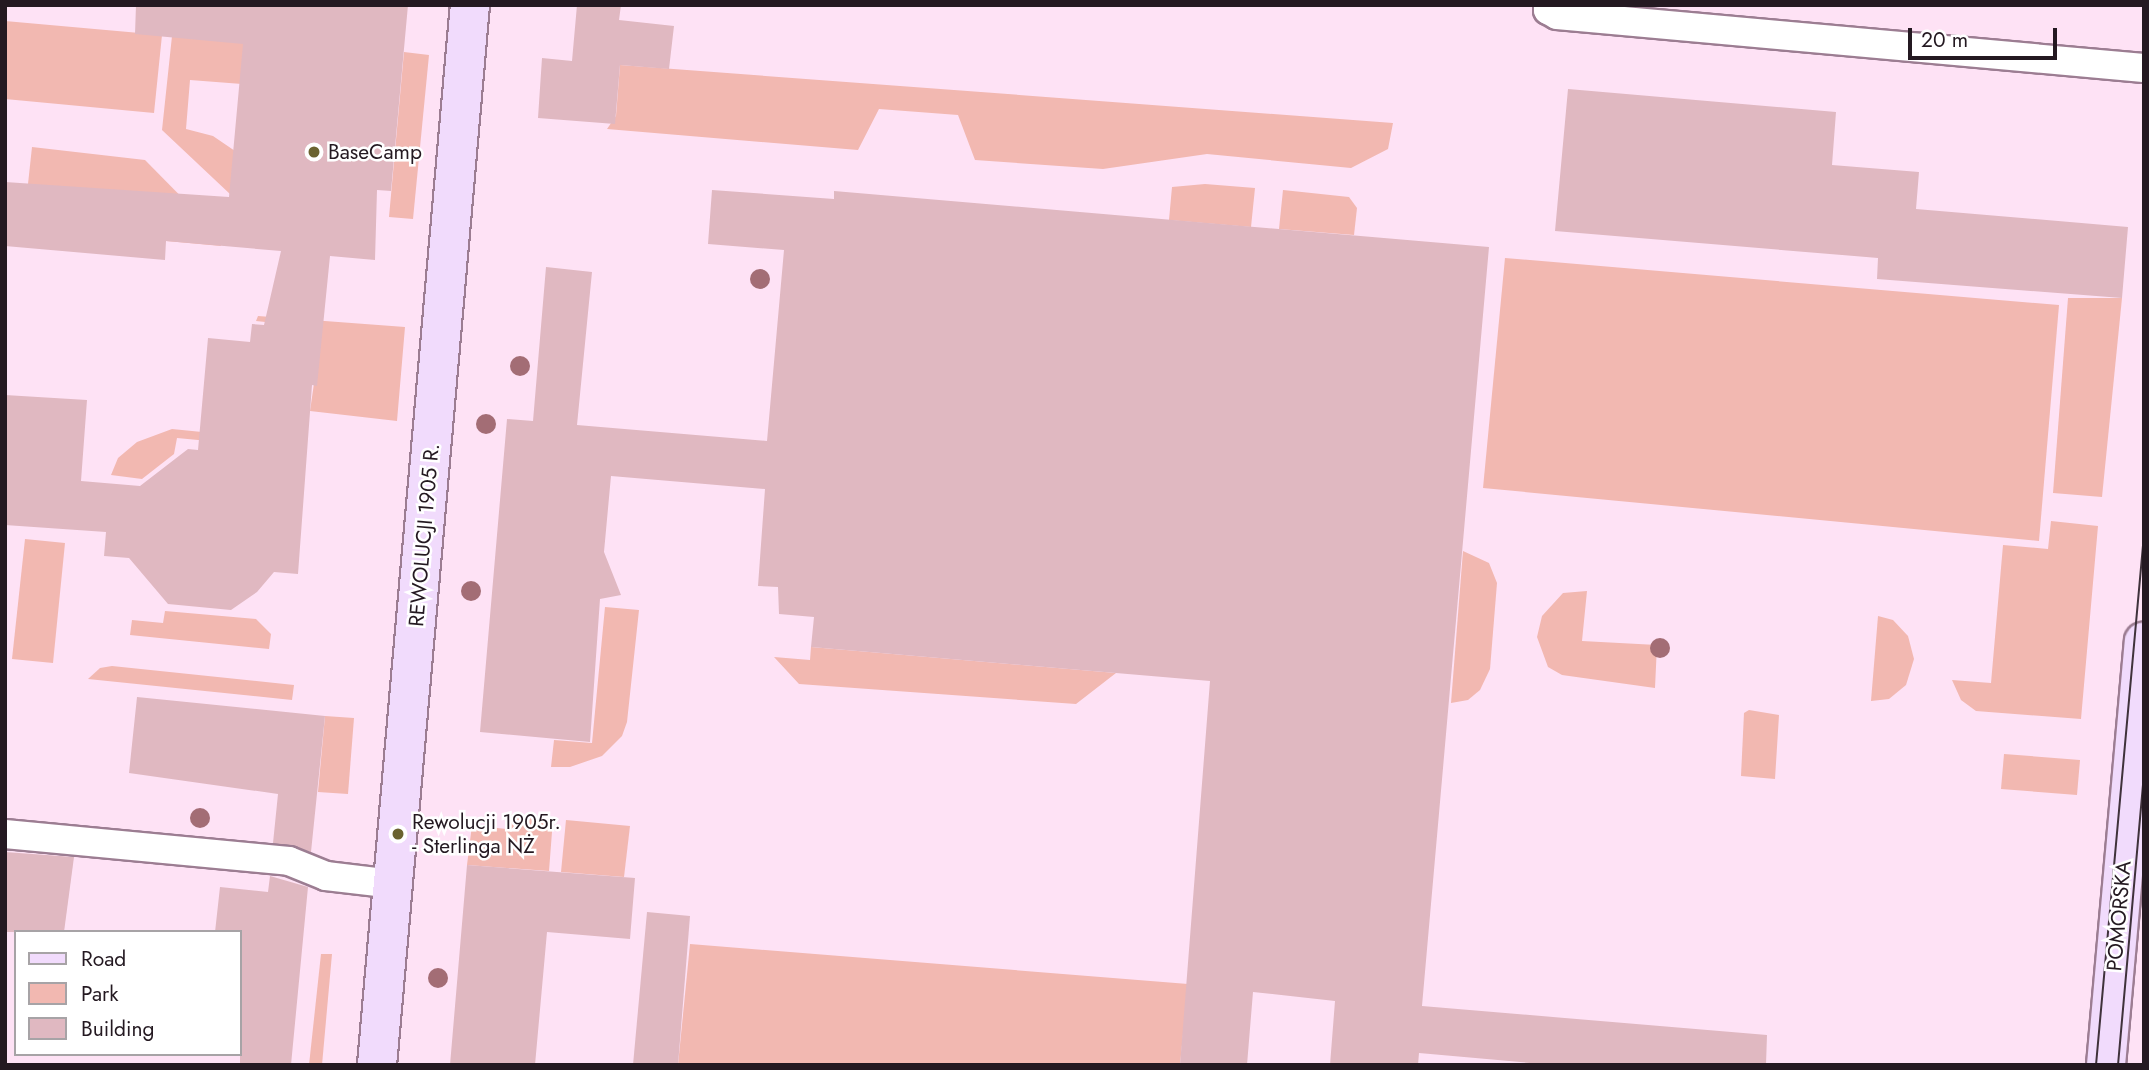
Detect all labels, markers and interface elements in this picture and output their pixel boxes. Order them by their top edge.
scale bar [1911,14,2060,58]
text: 20 m [1921,25,1968,55]
place label: BaseCamp [328,139,422,165]
marker: BaseCamp [306,144,322,160]
street label: REWOLUCJI 1905 R. [403,442,445,628]
place label: Rewolucji 1905r. - Sterlinga NŻ [412,809,561,859]
marker: Rewolucji 1905r. - Sterlinga NŻ [390,826,406,842]
street label: POMORSKA [2102,860,2136,972]
legend [14,930,242,1056]
text: Road [81,944,126,974]
text: Park [81,979,118,1009]
text: Building [81,1014,154,1044]

